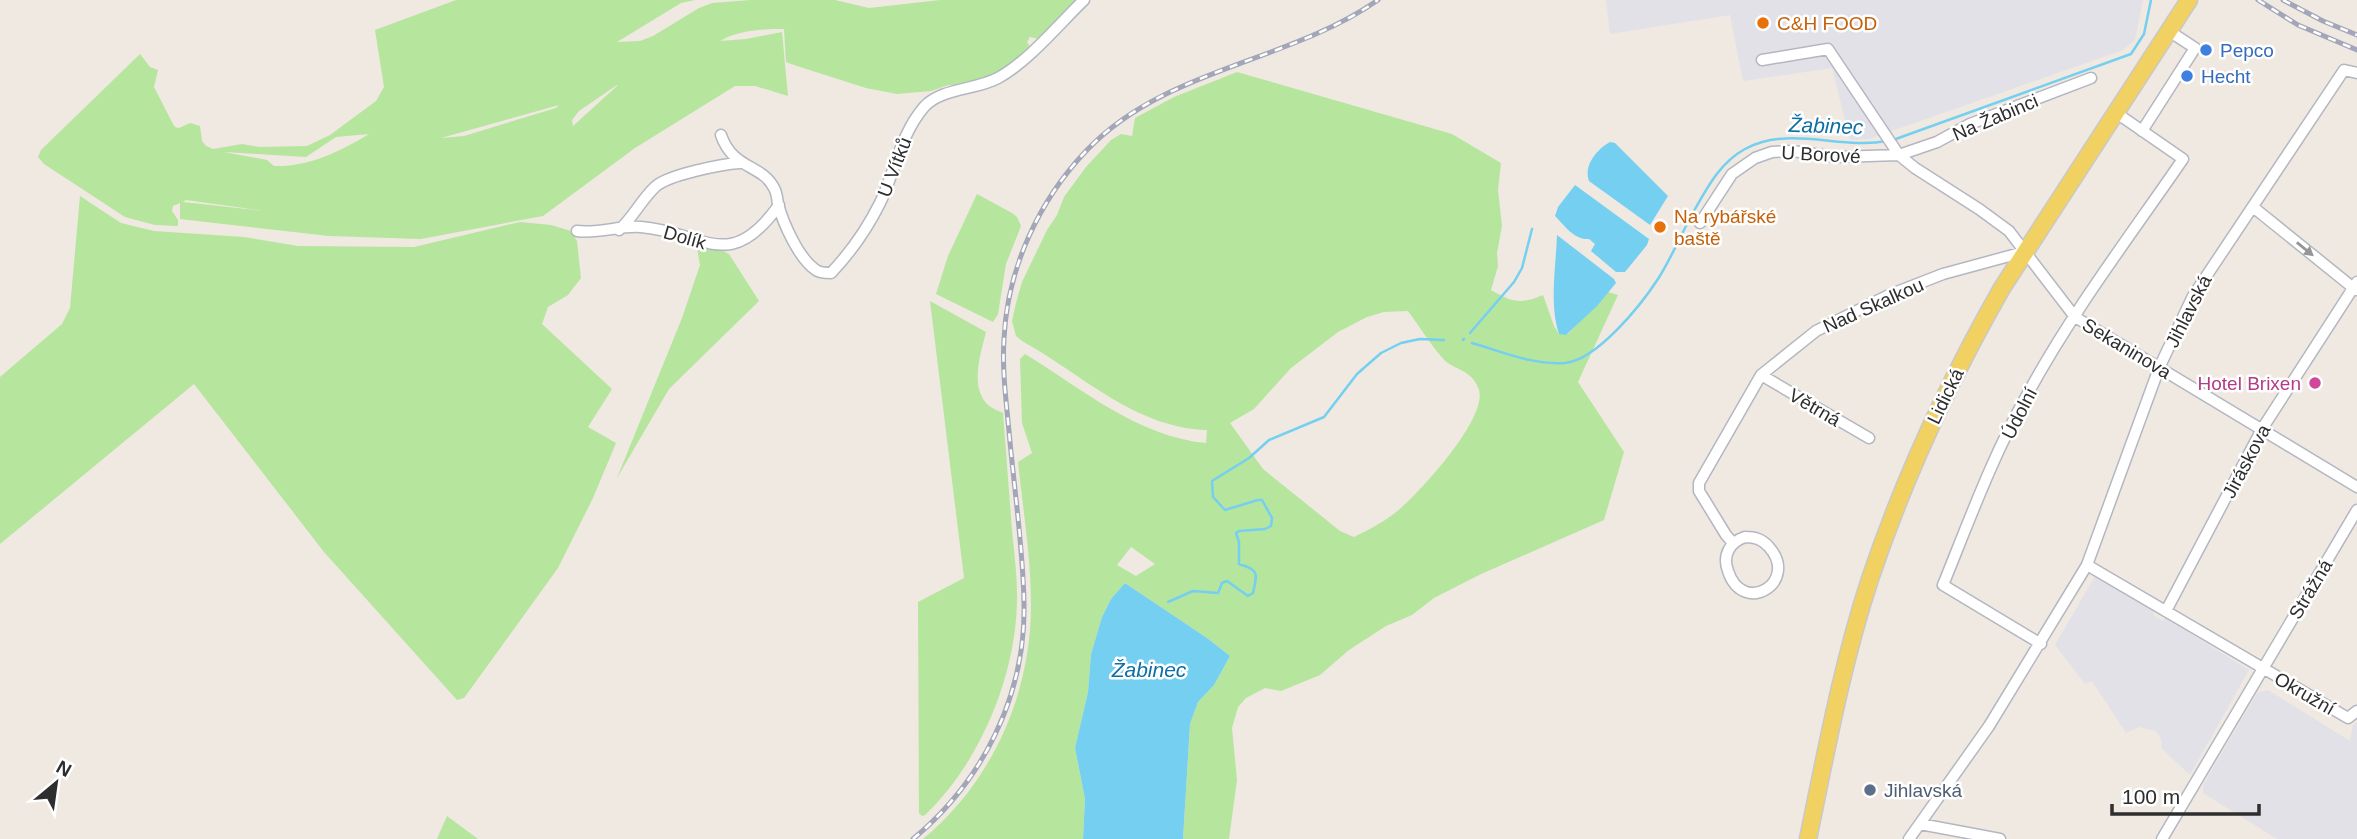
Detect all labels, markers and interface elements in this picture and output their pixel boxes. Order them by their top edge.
place label: C&H FOOD [1777,13,1877,34]
marker: C&H FOOD [1755,15,1771,31]
place label: Pepco [2220,40,2274,61]
marker: Pepco [2198,42,2214,58]
place label: Hecht [2201,66,2251,87]
marker: Hecht [2179,68,2195,84]
street label: Na Žabinci [1949,90,2041,145]
water label: Žabinec [1787,113,1864,138]
street label: U Vítků [873,134,915,200]
street label: U Borové [1781,142,1861,167]
place label: Na rybářské baště [1674,206,1776,249]
marker: Na rybářské baště [1652,219,1668,235]
street label: Dolík [661,221,709,254]
one-way arrow [2295,242,2313,257]
street label: Jihlavská [2161,271,2216,351]
street label: Nad Skalkou [1820,274,1927,337]
street label: Sekaninova [2079,314,2175,383]
street label: Lidická [1923,365,1968,427]
place label: Hotel Brixen [2198,373,2301,394]
marker: Hotel Brixen [2307,375,2323,391]
street label: Údolní [1998,383,2042,442]
street label: Větrná [1785,384,1845,431]
street label: Jiráskova [2218,420,2275,502]
street label: Strážná [2285,555,2337,623]
water label: Žabinec [1111,658,1187,681]
street label: Okružní [2271,668,2339,720]
north arrow [21,748,91,818]
text: N [53,756,75,781]
scale bar [2112,772,2259,816]
place label: Jihlavská [1884,780,1963,801]
marker: Jihlavská [1862,782,1878,798]
text: 100 m [2122,785,2180,808]

